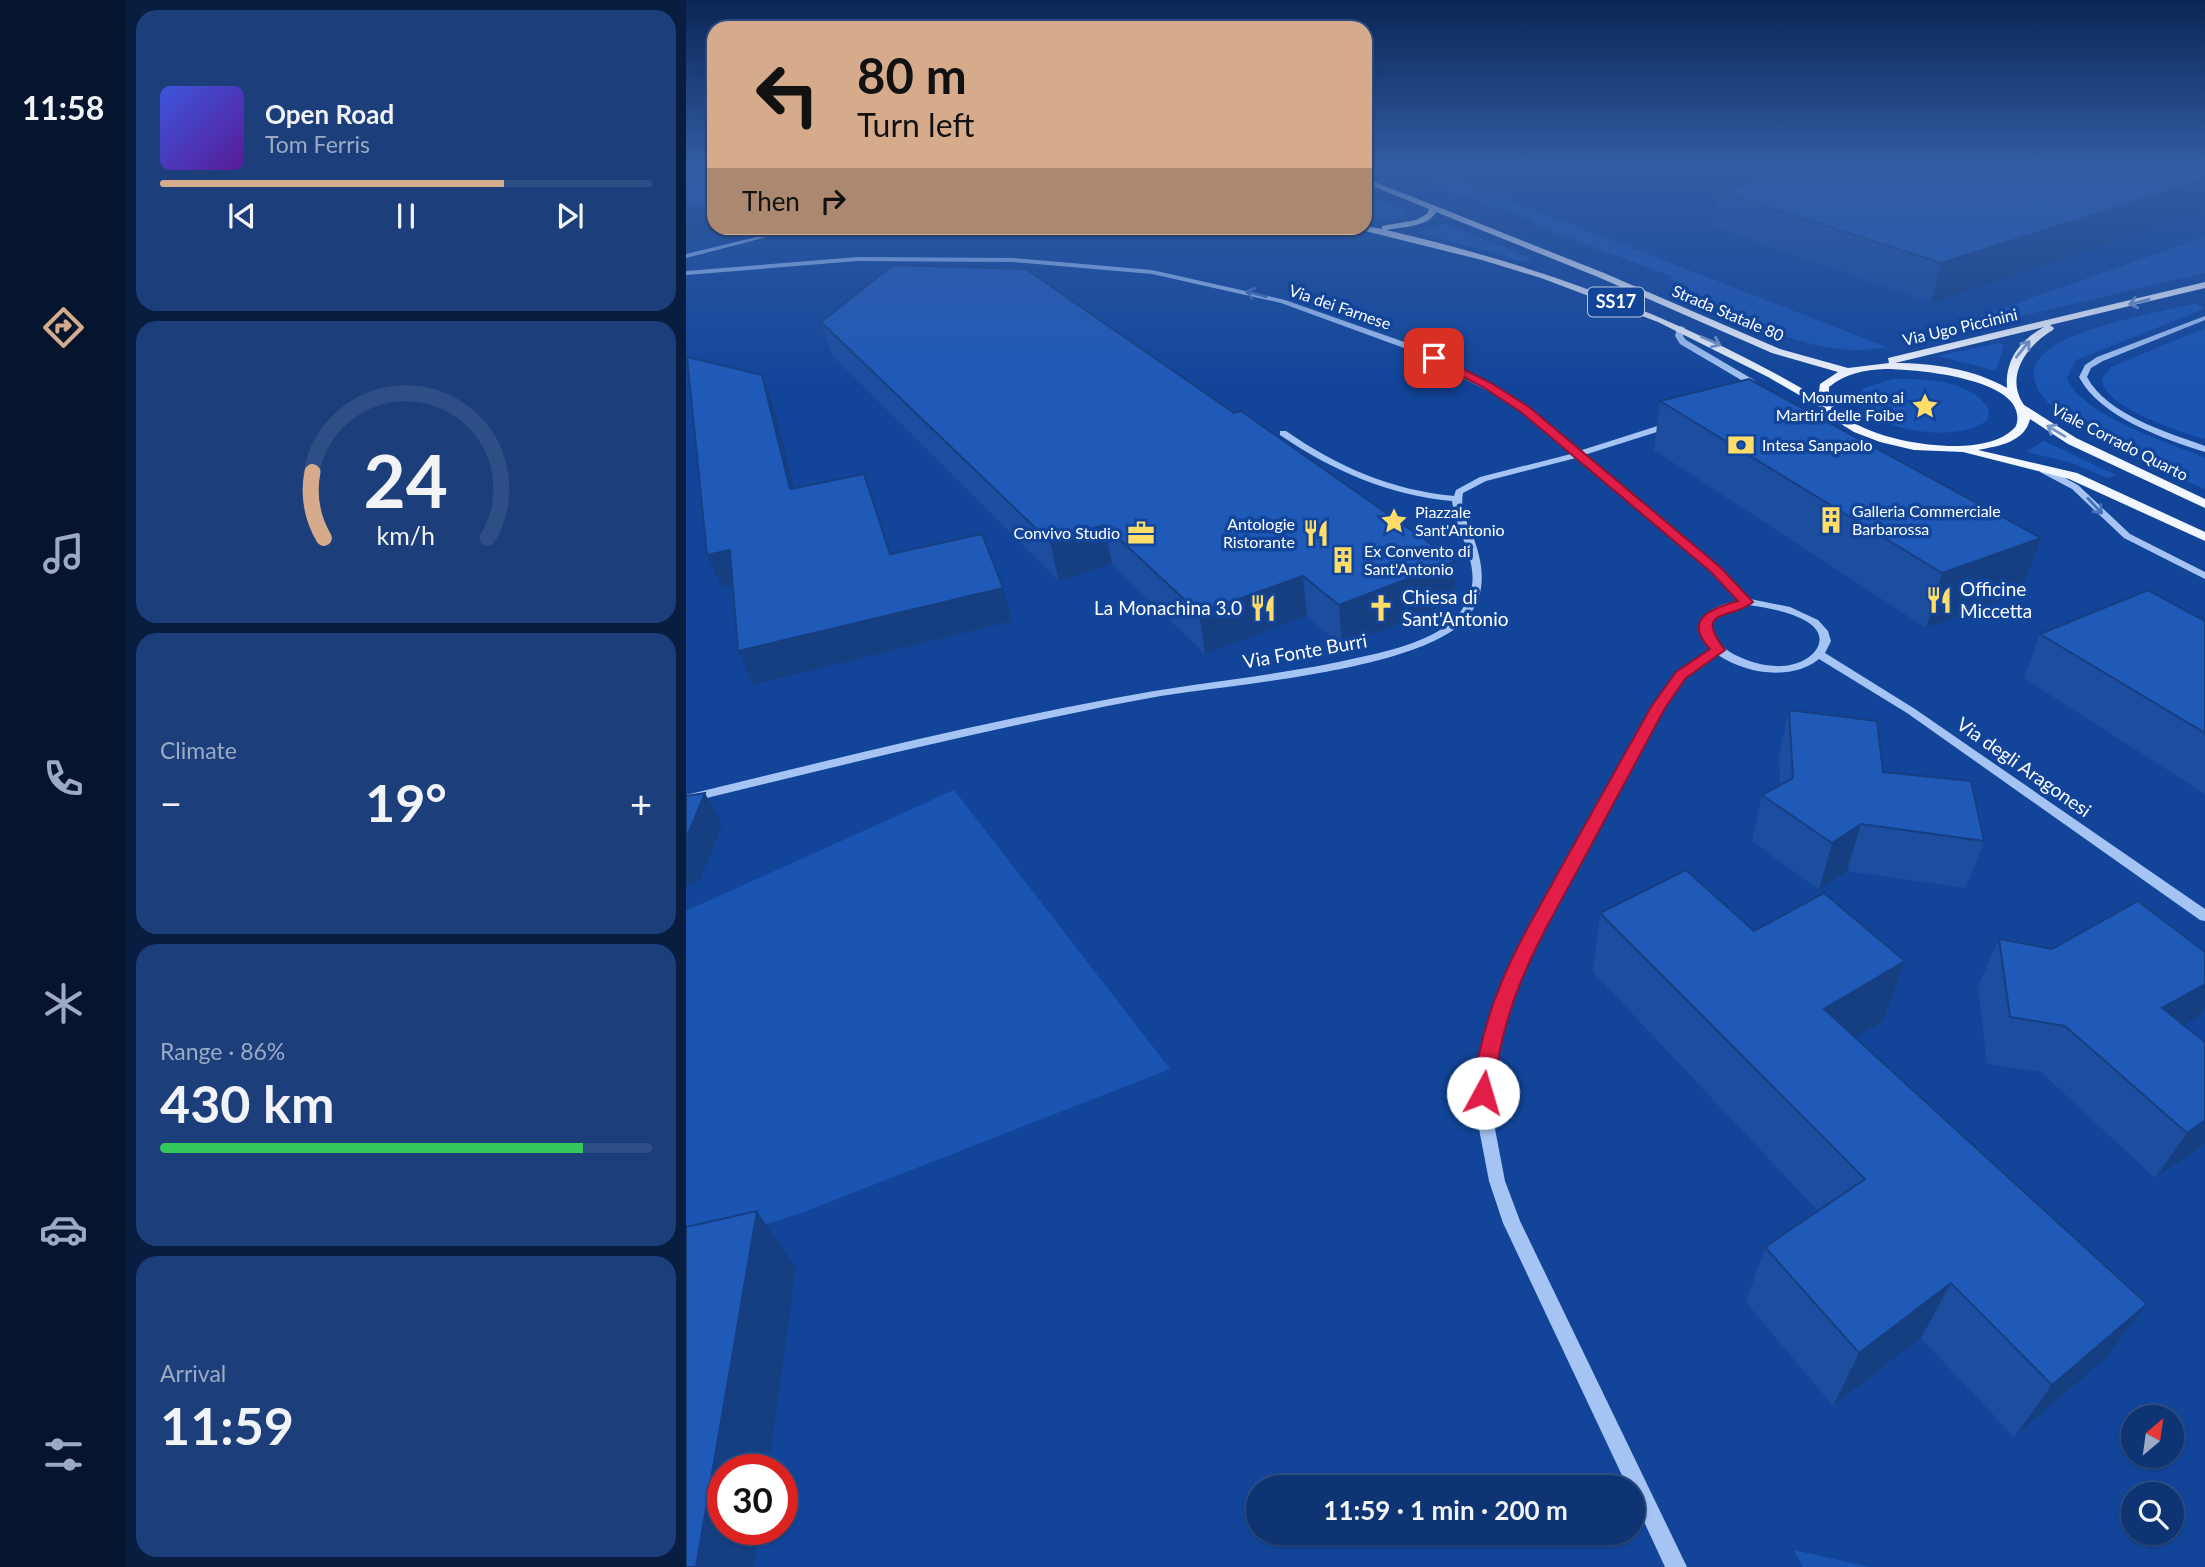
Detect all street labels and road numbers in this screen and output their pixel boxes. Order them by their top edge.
street label: Via dei Farnese [1287,280,1394,333]
street label: Strada Statale 80 [1670,281,1787,345]
road number: SS17 [1588,288,1644,316]
street label: Via Ugo Piccinini [1901,304,2019,349]
street label: Viale Corrado Quarto [2049,399,2191,484]
street label: Via Fonte Burri [1241,628,1369,673]
street label: Via degli Aragonesi [1953,712,2096,821]

